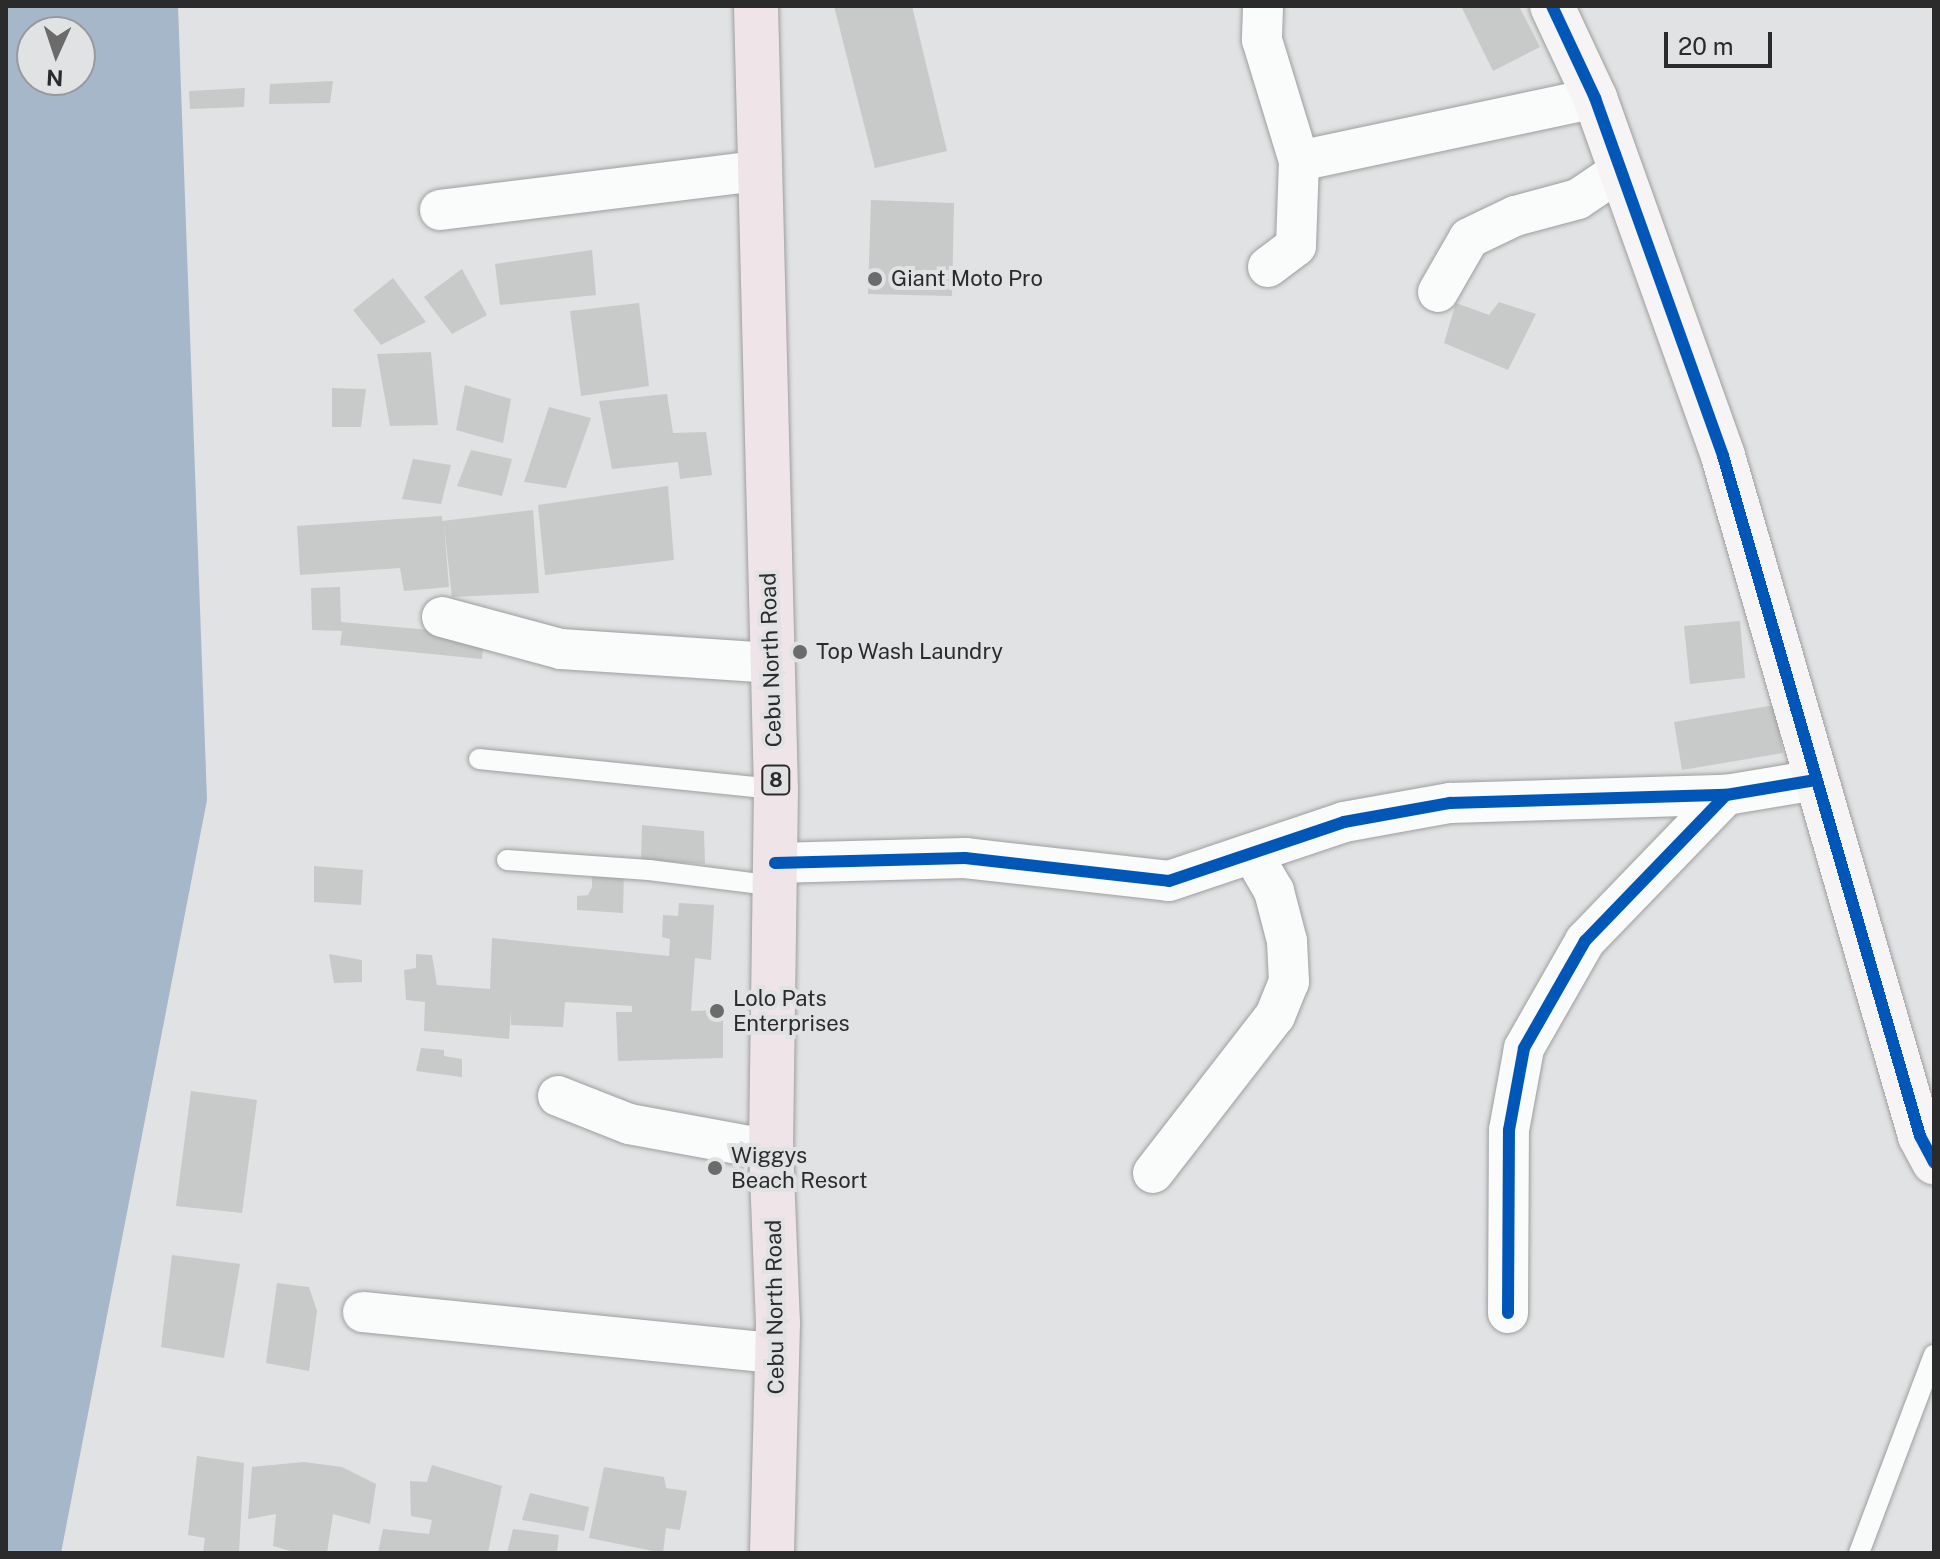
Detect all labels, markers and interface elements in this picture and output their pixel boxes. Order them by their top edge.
north arrow [16,16,96,96]
scale bar [1668,16,1776,66]
text: 20 m [1678,32,1734,60]
text: N [46,65,64,91]
place label: Giant Moto Pro [891,266,1043,292]
marker: Giant Moto Pro [866,270,884,288]
street label: Cebu North Road [755,572,787,748]
place label: Top Wash Laundry [816,639,1004,665]
marker: Top Wash Laundry [791,643,809,661]
road number: 8 [760,764,792,796]
place label: Lolo Pats Enterprises [733,985,850,1036]
marker: Lolo Pats Enterprises [708,1002,726,1020]
place label: Wiggys Beach Resort [731,1142,867,1194]
marker: Wiggys Beach Resort [706,1159,724,1177]
street label: Cebu North Road [760,1219,790,1395]

